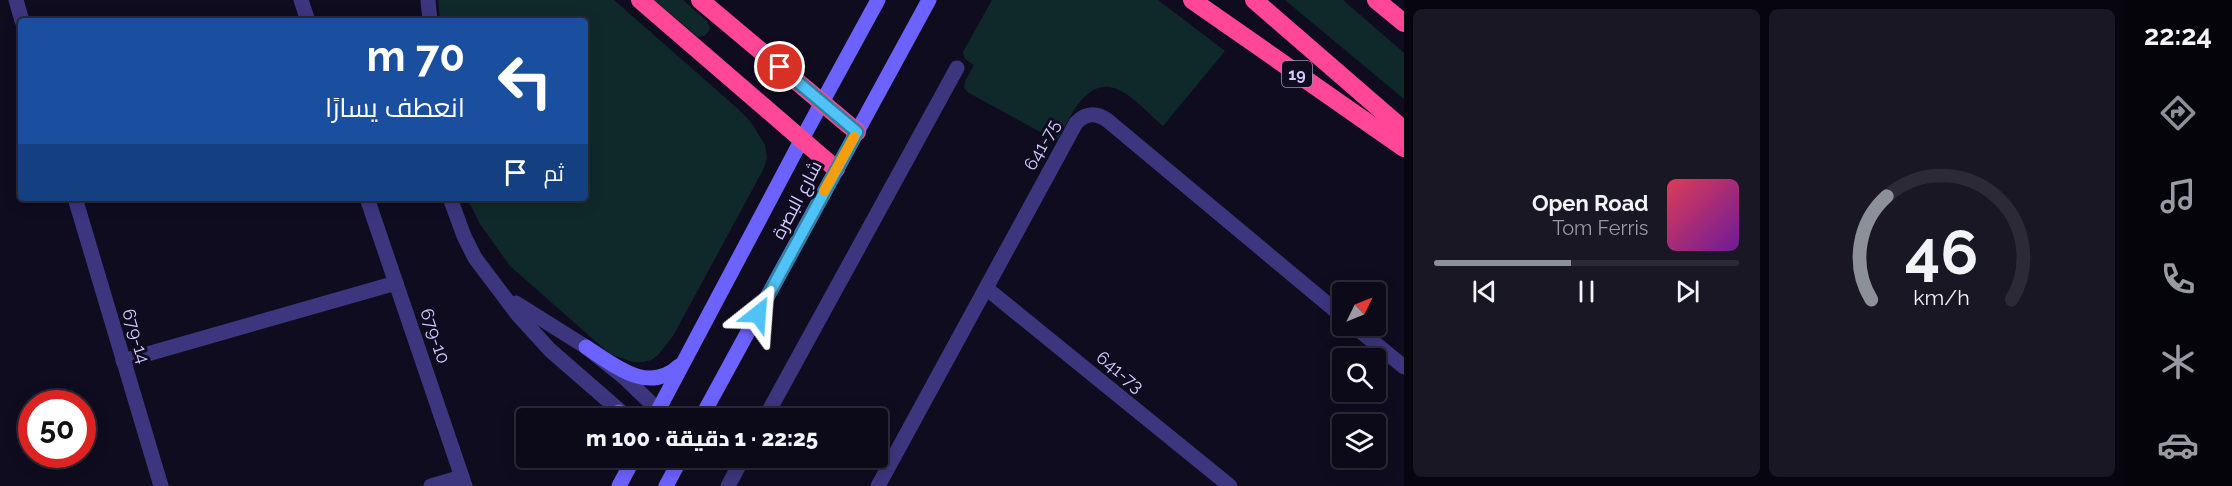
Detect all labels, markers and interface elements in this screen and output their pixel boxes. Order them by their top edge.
text: 22:24 [2144,20,2212,51]
text: 70 m [366,32,465,81]
pin [754,41,805,92]
icon: left [486,42,564,120]
icon: arrive [763,50,796,83]
road number: 19 [1282,61,1312,87]
text: انعطف يسارًا [325,92,465,123]
icon: directions [2157,92,2199,134]
street label: 641-75 [1019,116,1064,174]
icon: arrive [499,156,532,189]
street label: شارع البصرة [767,157,828,243]
text: ثم [544,160,564,186]
icon: music [2157,175,2199,217]
text: Open Road [1532,190,1649,216]
text: 46 [1905,215,1978,289]
text: Tom Ferris [1552,216,1649,240]
icon: phone [2157,258,2199,300]
icon: previous [1468,275,1501,308]
icon: pause [1570,275,1603,308]
icon: next [1671,275,1704,308]
position arrow [726,282,790,346]
north arrow [1332,282,1386,336]
map controls [1332,282,1386,468]
text: km/h [1913,285,1970,310]
street label: 679-10 [416,305,455,366]
street label: 679-14 [118,306,155,366]
icon: climate [2157,341,2199,383]
street label: 641-73 [1093,346,1148,397]
button: search [1332,348,1386,402]
speed limit sign: 50 [18,390,96,468]
button: layers [1332,414,1386,468]
icon: car [2157,424,2199,466]
text: 22:25 · 1 دقيقة · 100 m [586,425,818,451]

